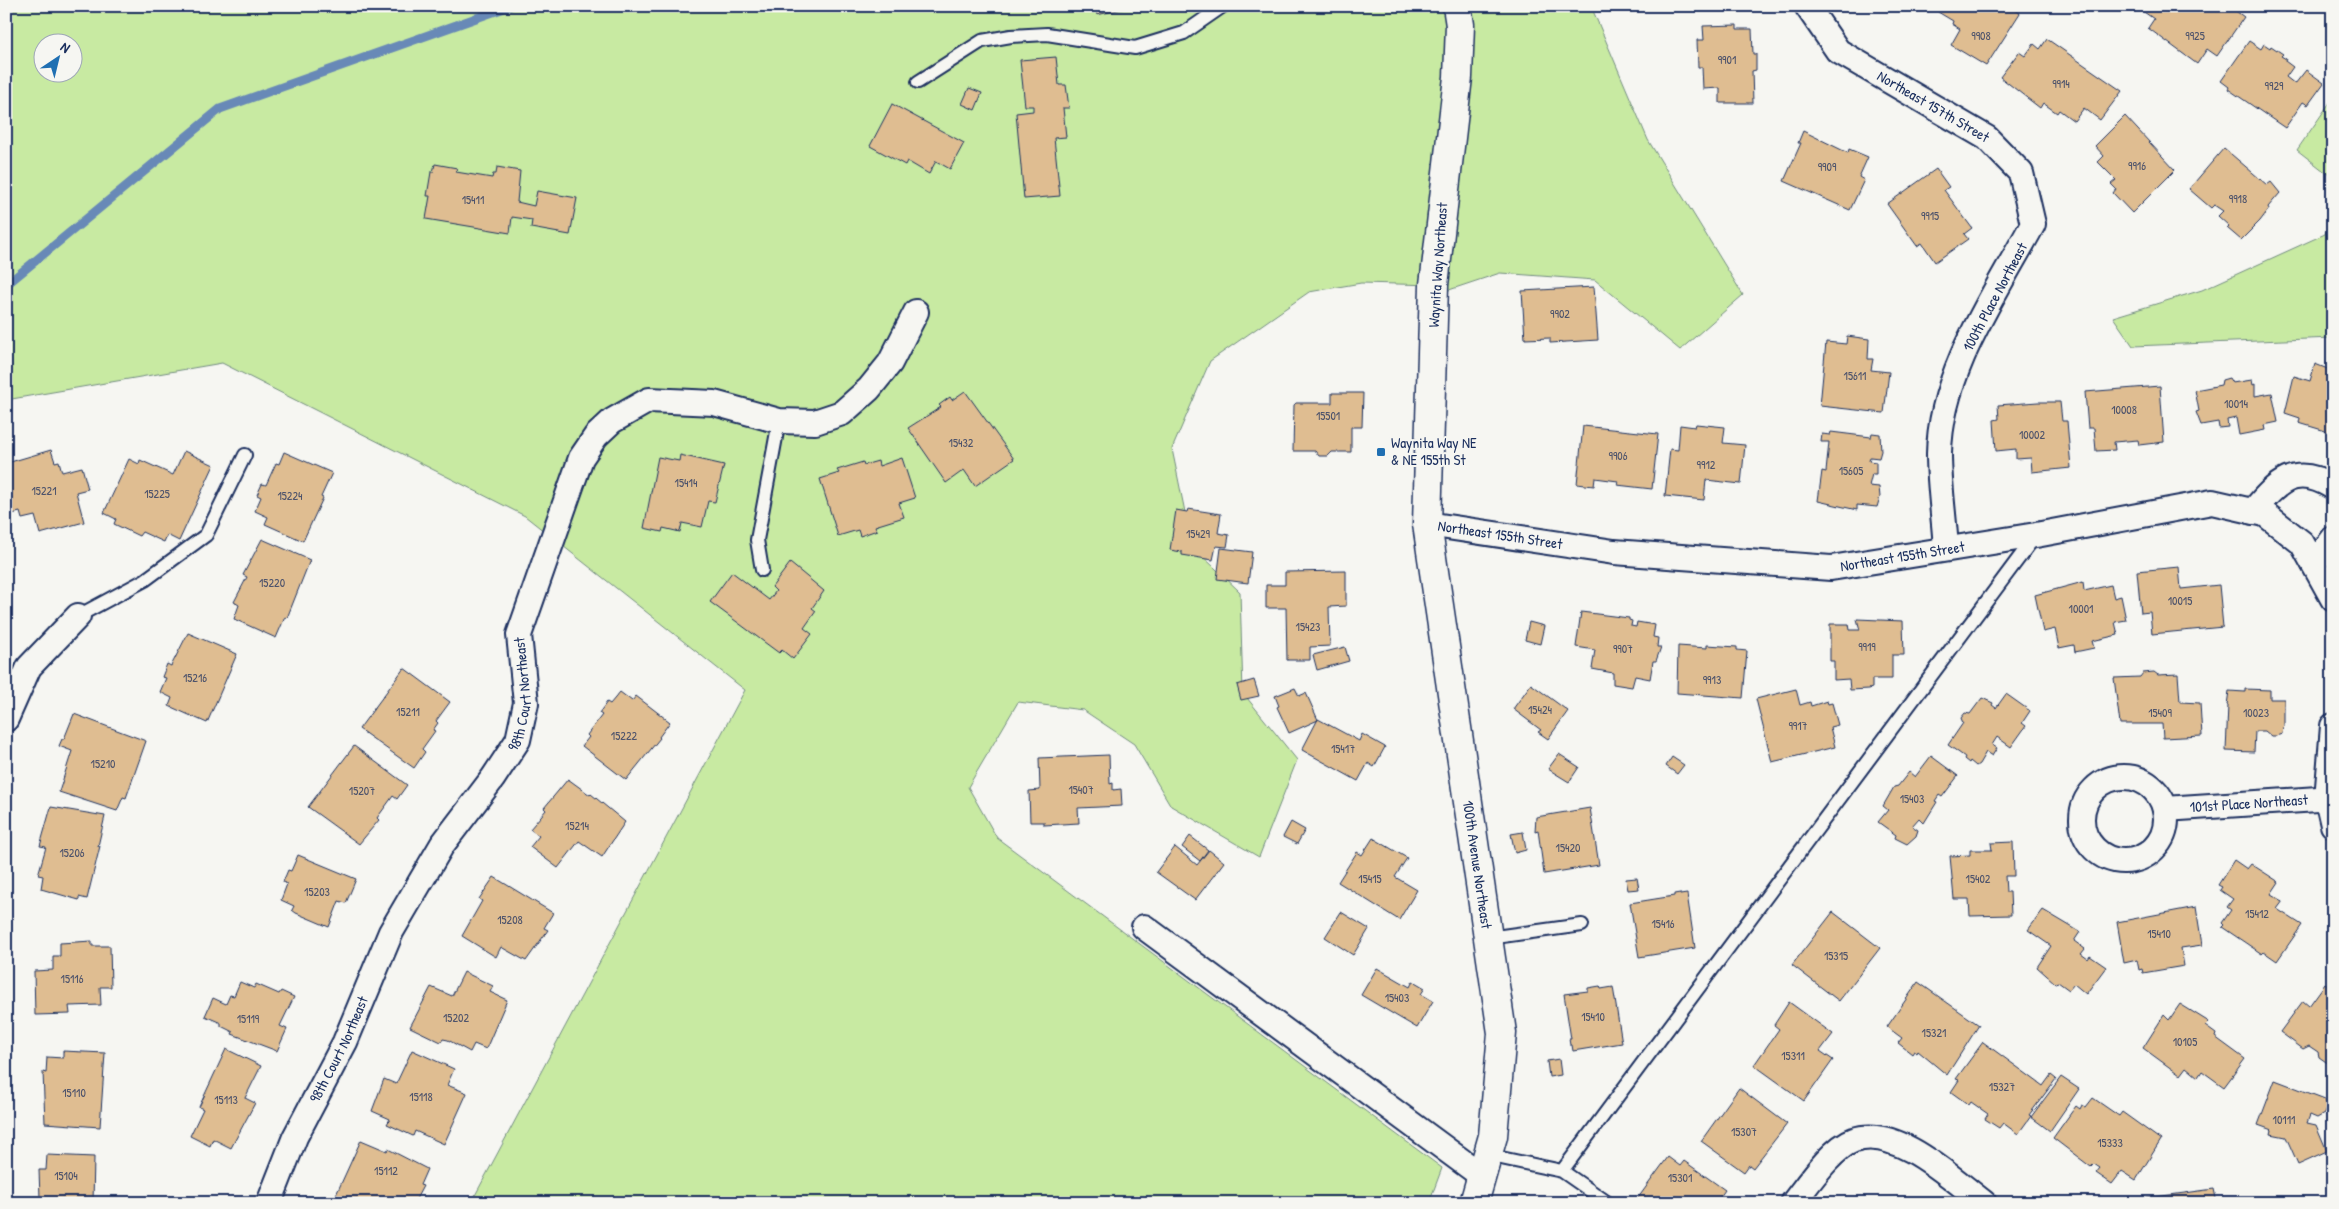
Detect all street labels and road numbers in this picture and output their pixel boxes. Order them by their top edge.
street label: Northeast 157th Street [1874,65,1994,148]
street label: Waynita Way Northeast [1423,201,1452,328]
street label: 100th Place Northeast [1957,238,2032,355]
street label: Northeast 155th Street [1437,515,1565,554]
street label: Northeast 155th Street [1839,536,1967,576]
street label: 98th Court Northeast [502,636,536,755]
street label: 101st Place Northeast [2189,789,2309,817]
street label: 100th Avenue Northeast [1458,799,1498,931]
street label: 98th Court Northeast [304,992,373,1106]

